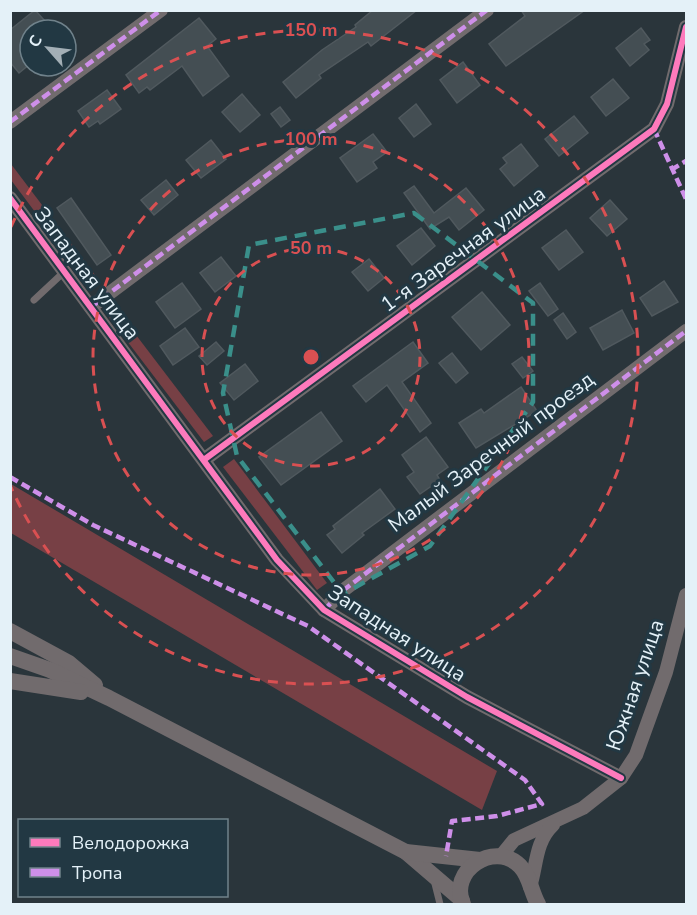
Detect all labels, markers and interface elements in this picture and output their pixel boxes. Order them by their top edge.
north arrow [18,18,78,78]
text: 150 m [284,18,338,42]
text: С [23,31,48,51]
text: 100 m [284,127,338,151]
street label: 1-я Заречная улица [375,180,551,318]
street label: Западная улица [28,201,146,345]
text: 50 m [290,236,332,260]
centre of rings [301,347,321,367]
street label: Малый Заречный проезд [382,365,600,539]
street label: Западная улица [322,578,472,688]
street label: Южная улица [600,616,670,754]
legend [18,819,228,897]
text: Велодорожка [72,831,189,855]
text: Тропа [72,861,123,885]

